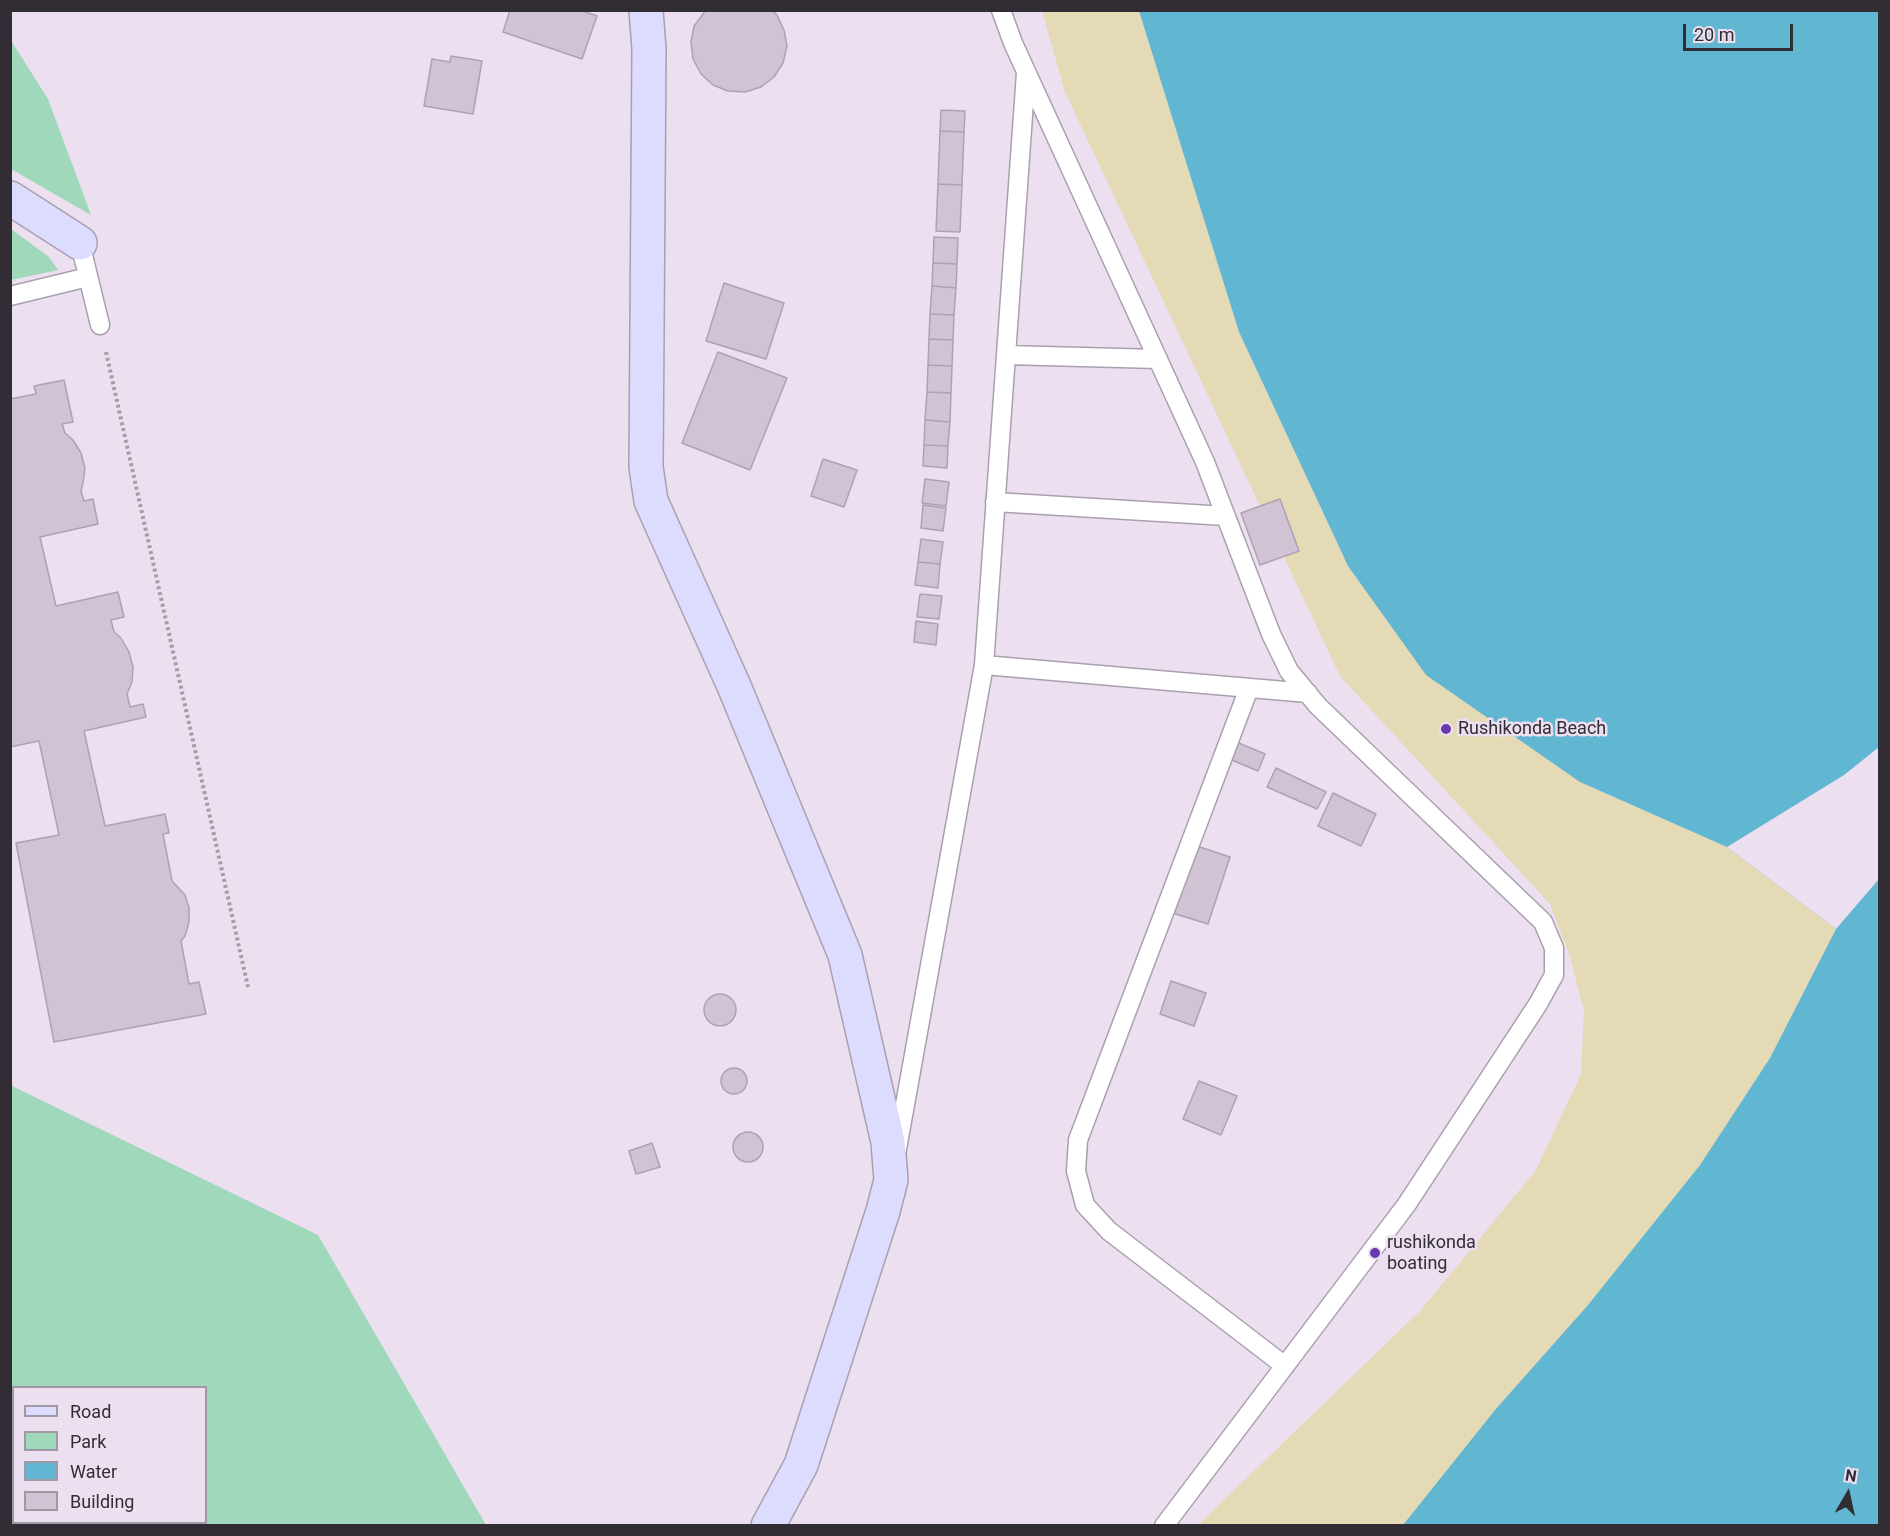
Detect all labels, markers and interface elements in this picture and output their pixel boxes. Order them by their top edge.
scale bar [1686,12,1796,50]
text: 20 m [1694,24,1734,45]
place label: Rushikonda Beach [1458,718,1606,740]
marker: Rushikonda Beach [1439,722,1453,736]
place label: rushikonda boating [1387,1232,1476,1274]
marker: rushikonda boating [1368,1246,1382,1260]
legend [12,1386,207,1524]
text: Road [70,1401,111,1422]
text: Park [70,1431,106,1452]
text: Water [70,1461,117,1482]
north arrow [1818,1464,1878,1524]
text: N [1844,1465,1858,1486]
text: Building [70,1491,134,1512]

